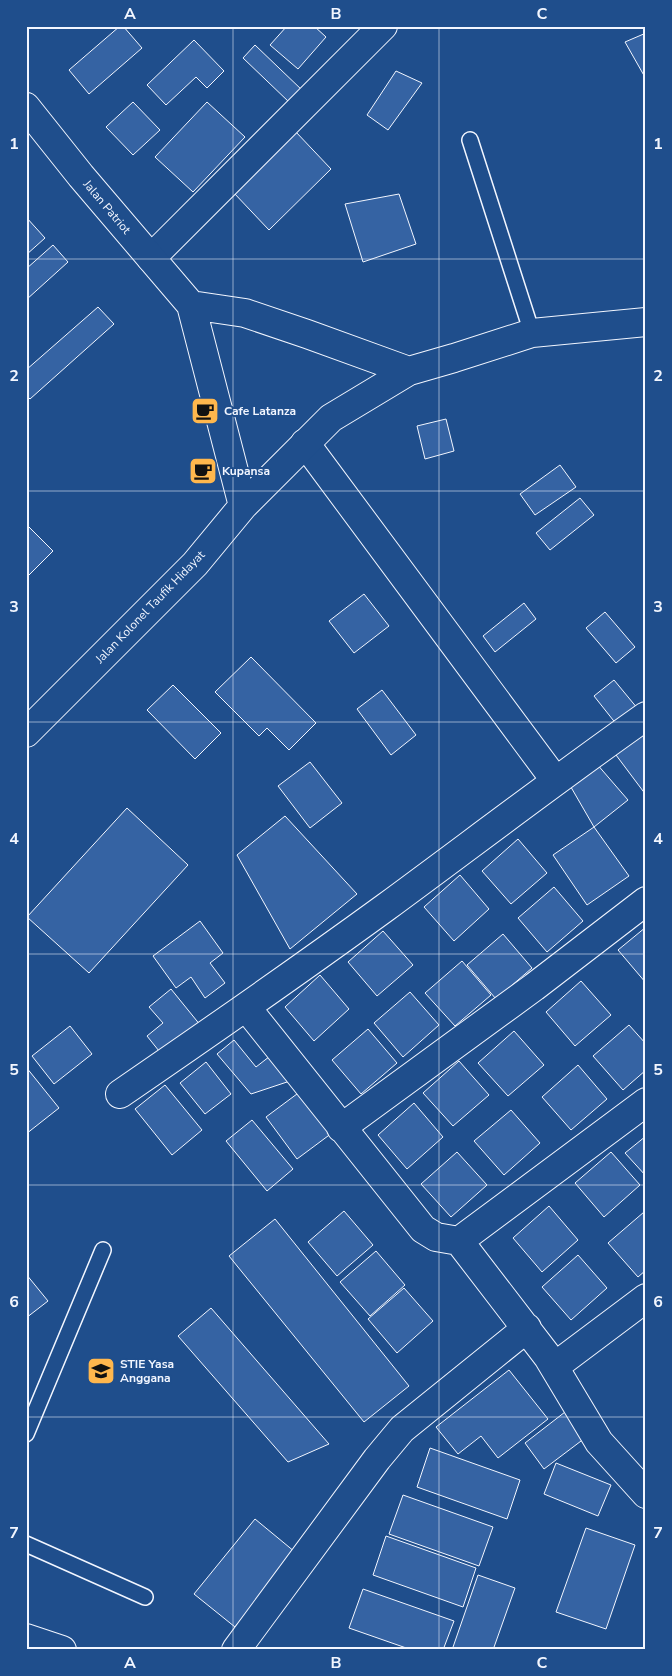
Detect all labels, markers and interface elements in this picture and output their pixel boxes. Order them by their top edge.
text: A [124,3,136,25]
text: B [330,3,342,25]
text: C [537,3,548,25]
text: 1 [9,133,19,155]
text: 1 [653,133,663,155]
street label: Jalan Patriot [79,176,135,238]
text: 2 [9,365,19,387]
text: 2 [653,365,663,387]
cafe icon: Cafe Latanza [190,396,220,426]
place label: Cafe Latanza [224,403,296,419]
cafe icon: Kupansa [188,456,218,486]
place label: Kupansa [222,463,270,479]
street label: Jalan Kolonel Taufik Hidayat [91,547,209,668]
text: 3 [9,596,19,618]
text: 3 [653,596,663,618]
text: 4 [9,828,19,850]
text: 4 [653,828,663,850]
text: 5 [9,1059,19,1081]
text: 5 [653,1059,663,1081]
text: 6 [9,1291,19,1313]
text: 6 [653,1291,663,1313]
school or university icon: STIE Yasa Anggana [86,1356,116,1386]
place label: STIE Yasa Anggana [120,1356,174,1386]
text: 7 [9,1522,19,1544]
text: 7 [653,1522,663,1544]
text: A [124,1652,136,1674]
text: B [330,1652,342,1674]
text: C [537,1652,548,1674]

